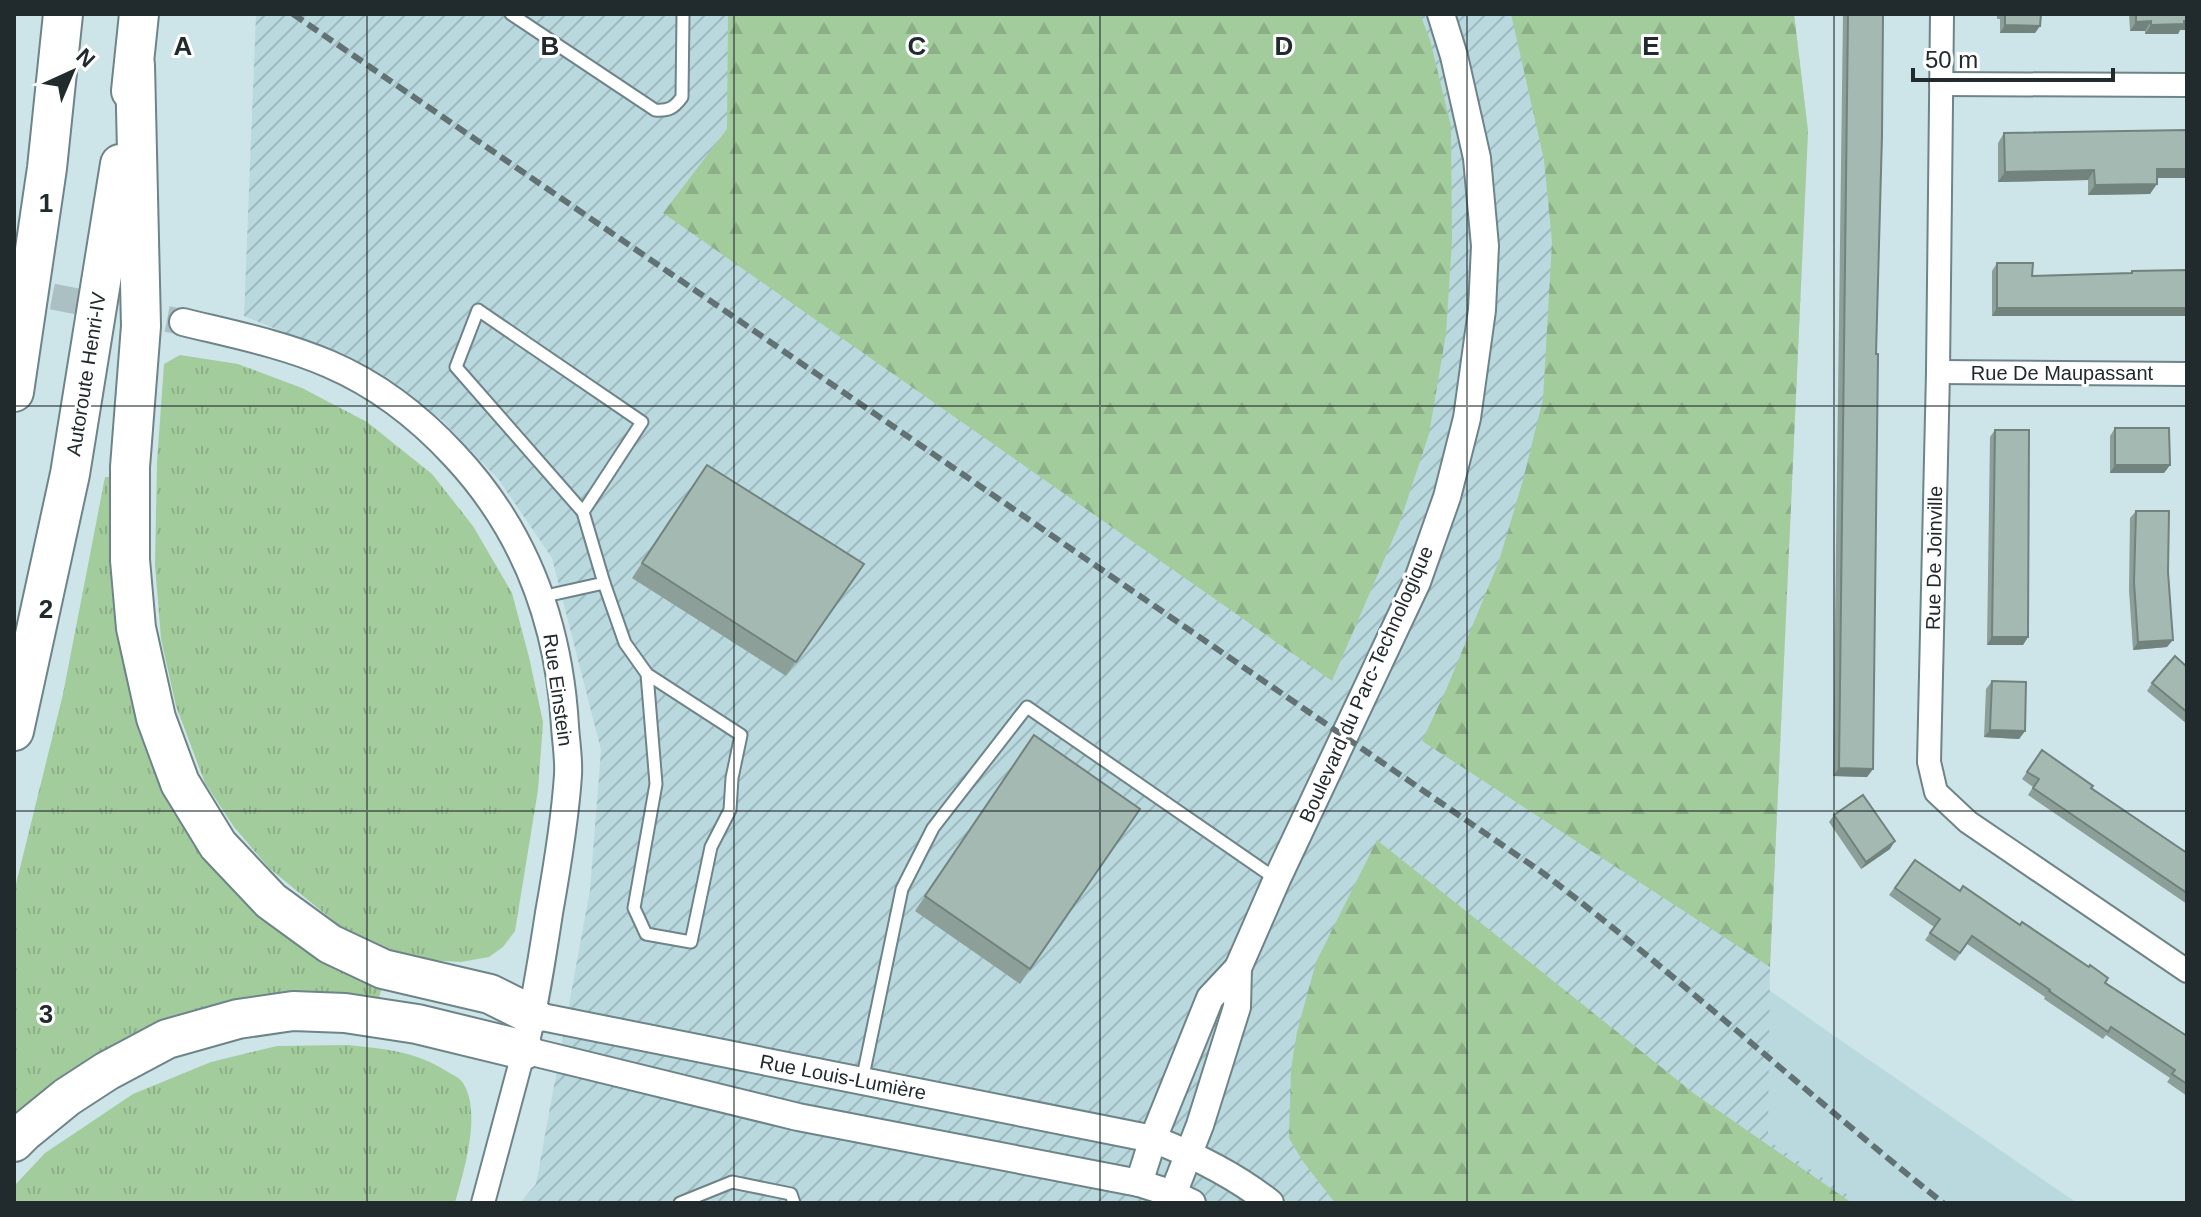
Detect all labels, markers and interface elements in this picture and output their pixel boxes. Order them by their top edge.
text: A [174,31,193,61]
text: B [541,31,559,61]
text: C [908,31,927,61]
text: D [1275,31,1293,61]
text: E [1642,31,1660,61]
north arrow [32,32,112,112]
scale bar [1913,32,2113,82]
text: N [71,43,100,72]
text: 50 m [1925,46,1978,73]
text: 1 [39,188,53,218]
street label: Autoroute Henri-IV [62,290,110,458]
street label: Rue De Maupassant [1971,362,2154,384]
street label: Rue De Joinville [1922,486,1946,630]
street label: Boulevard du Parc-Technologique [1295,542,1437,826]
text: 2 [39,594,53,624]
street label: Rue Einstein [539,632,577,748]
text: 3 [39,999,53,1029]
street label: Rue Louis-Lumière [758,1050,928,1104]

